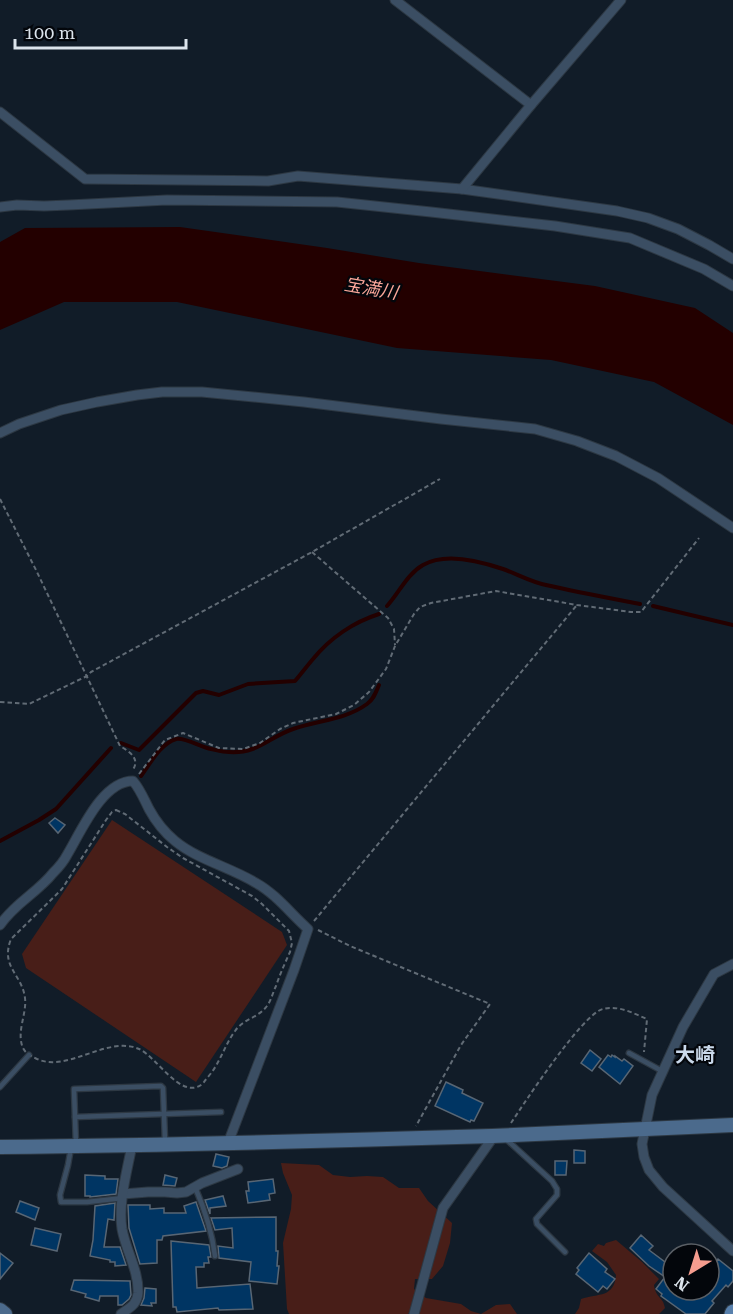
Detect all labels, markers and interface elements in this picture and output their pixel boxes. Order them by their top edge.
scale bar [15,12,186,50]
text: 100 m [24,22,75,43]
water label: 宝満川 [343,273,401,303]
district label: 大崎 [675,1043,715,1067]
north arrow [661,1242,721,1302]
text: N [671,1272,693,1295]

